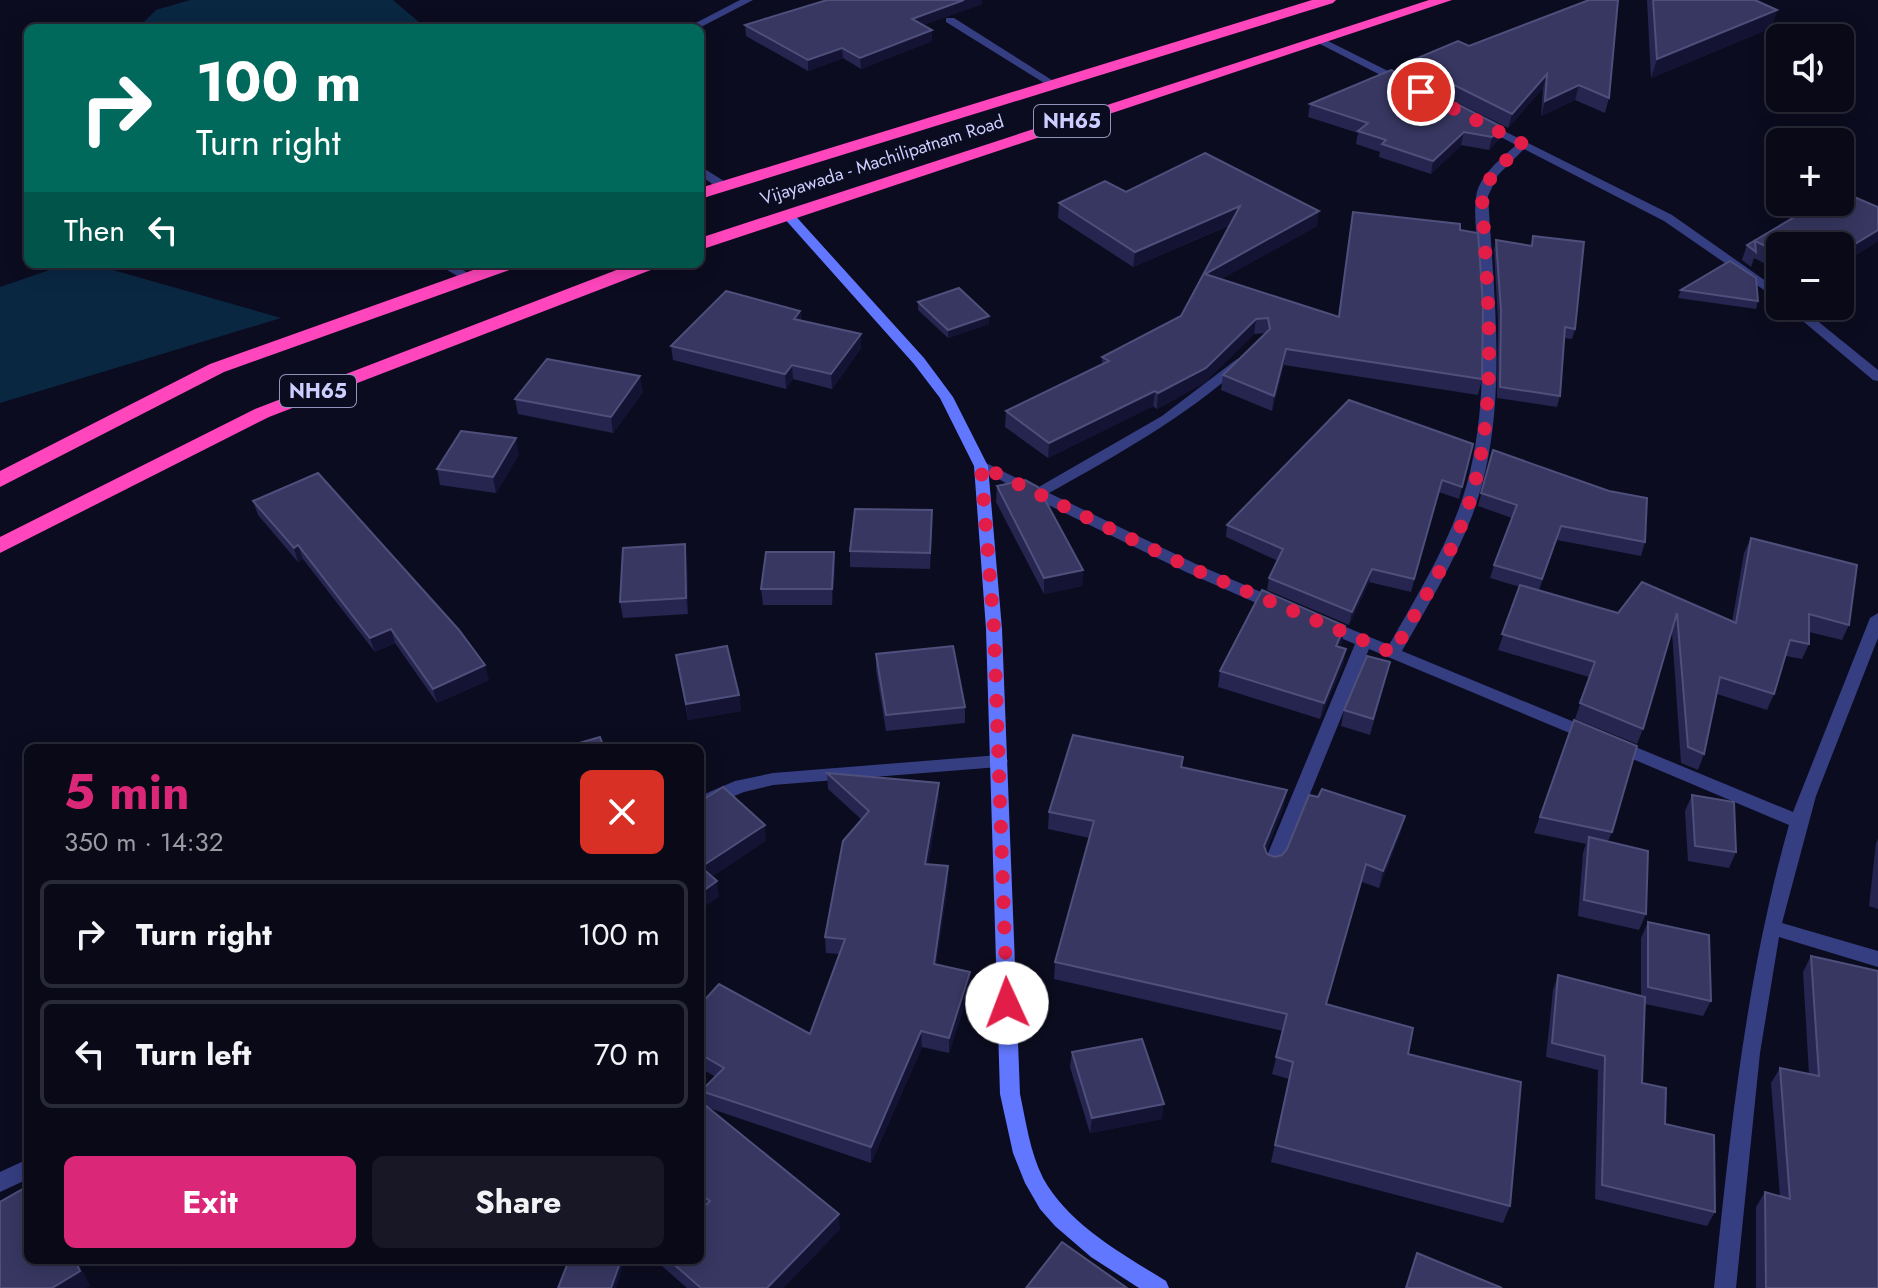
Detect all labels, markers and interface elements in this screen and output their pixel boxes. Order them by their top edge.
map controls [1766,24,1854,320]
button: sound [1766,24,1854,112]
text: 100 m [196,41,361,122]
icon: right [64,56,168,160]
pin [1387,58,1455,126]
icon: arrive [1399,70,1443,114]
road number: NH65 [1034,105,1110,137]
street label: Vijayawada - Machilipatnam Road [757,108,1007,212]
text: Turn right [196,116,341,168]
button: + [1766,128,1854,216]
icon: left [141,208,185,252]
text: Then [64,209,125,252]
button: − [1766,232,1854,320]
road number: NH65 [280,375,356,407]
text: 5 min [64,758,190,827]
button: close [580,770,664,854]
text: 350 m · 14:32 [64,823,224,861]
icon: right [68,912,112,956]
text: Turn right [136,913,272,956]
text: 100 m [578,913,660,956]
position arrow [965,961,1049,1045]
icon: left [68,1032,112,1076]
text: Turn left [136,1033,251,1076]
text: 70 m [594,1033,660,1076]
button: Exit [64,1156,356,1248]
button: Share [372,1156,664,1248]

